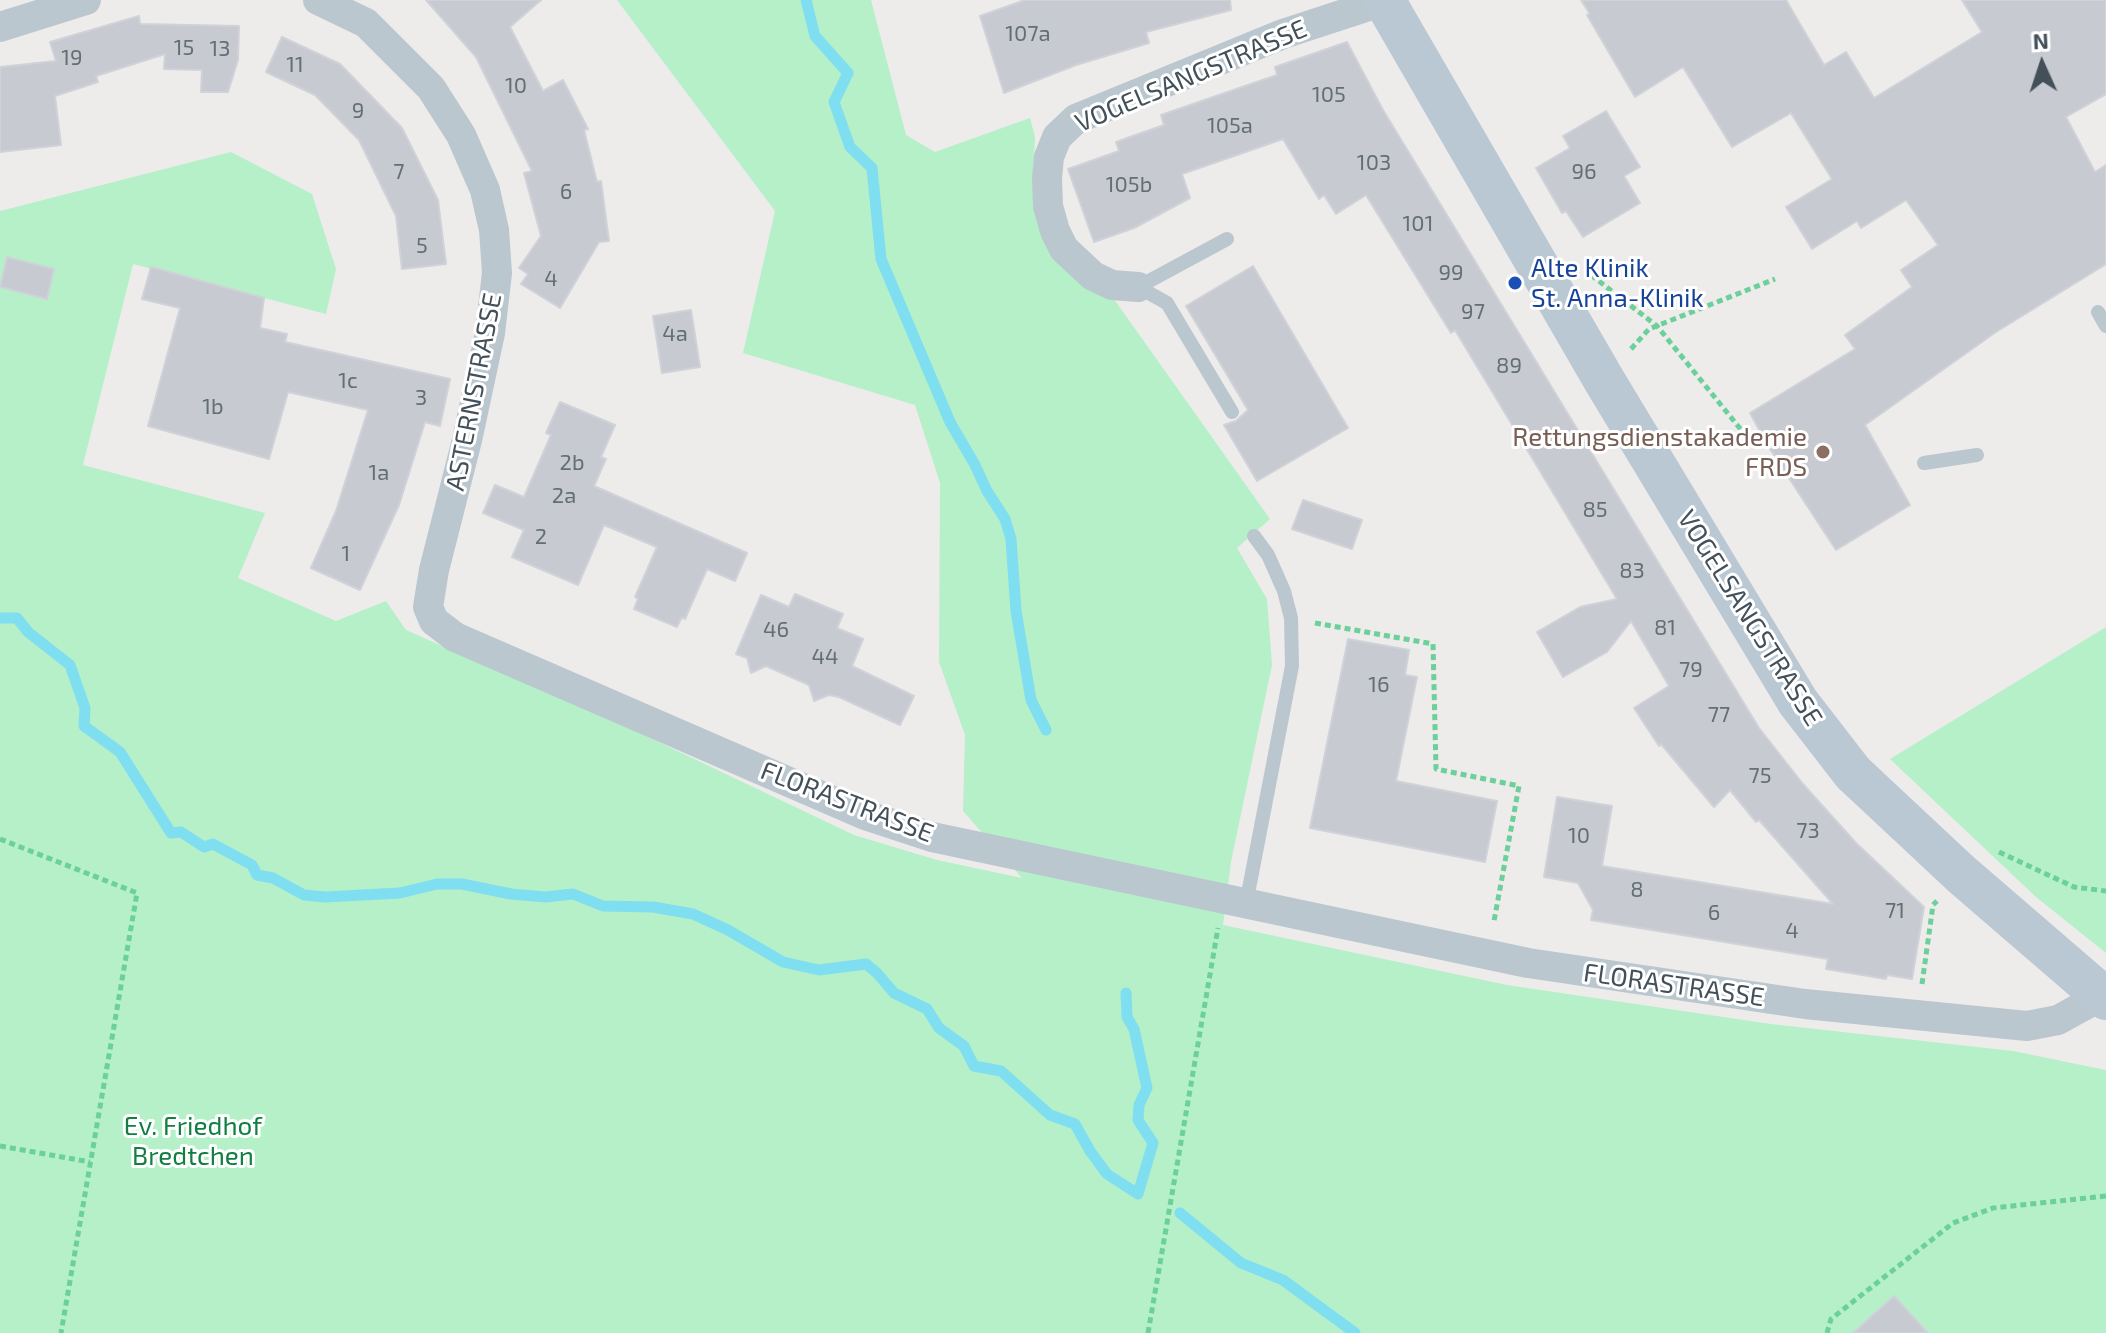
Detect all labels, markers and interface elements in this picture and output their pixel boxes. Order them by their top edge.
street label: VOGELSANGSTRASSE [1071,13,1311,139]
house number: 107a [1005,21,1051,47]
north arrow [2002,24,2082,104]
text: N [2032,27,2049,53]
house number: 15 [174,35,194,61]
house number: 13 [210,36,230,62]
house number: 19 [61,45,83,71]
house number: 11 [286,52,304,78]
house number: 10 [505,73,527,99]
house number: 105 [1312,82,1346,108]
house number: 9 [352,98,364,124]
house number: 105a [1207,113,1253,139]
house number: 103 [1357,150,1391,176]
house number: 7 [393,159,405,185]
house number: 96 [1571,159,1597,185]
house number: 105b [1106,172,1152,198]
house number: 6 [560,179,572,205]
house number: 101 [1403,211,1433,237]
house number: 5 [416,233,428,259]
place label: Alte Klinik St. Anna-Klinik [1531,252,1704,314]
house number: 99 [1438,260,1464,286]
house number: 4 [544,266,558,292]
marker: Alte Klinik St. Anna-Klinik [1506,274,1524,292]
street label: ASTERNSTRASSE [440,291,508,493]
house number: 97 [1461,299,1485,325]
house number: 4a [662,321,688,347]
house number: 89 [1496,353,1522,379]
house number: 1c [338,368,358,394]
house number: 3 [415,385,427,411]
house number: 1b [202,394,224,420]
place label: Rettungsdienstakademie FRDS [1512,421,1807,482]
marker: Rettungsdienstakademie FRDS [1814,443,1832,461]
house number: 2b [560,450,584,476]
house number: 1a [369,460,389,486]
house number: 2a [552,483,576,509]
house number: 85 [1582,497,1608,523]
street label: VOGELSANGSTRASSE [1671,504,1829,732]
house number: 2 [535,524,547,550]
house number: 1 [342,541,350,567]
house number: 83 [1619,558,1645,584]
house number: 81 [1654,615,1676,641]
house number: 46 [763,617,789,643]
house number: 44 [811,644,839,670]
house number: 79 [1679,657,1703,683]
house number: 16 [1368,672,1390,698]
house number: 77 [1708,702,1730,728]
street label: FLORASTRASSE [756,755,938,849]
house number: 75 [1748,763,1772,789]
house number: 73 [1796,818,1820,844]
house number: 10 [1568,823,1590,849]
house number: 8 [1630,877,1644,903]
house number: 71 [1885,898,1905,924]
house number: 6 [1708,900,1720,926]
house number: 4 [1785,918,1799,944]
street label: FLORASTRASSE [1582,957,1766,1013]
park label: Ev. Friedhof Bredtchen [124,1110,262,1172]

